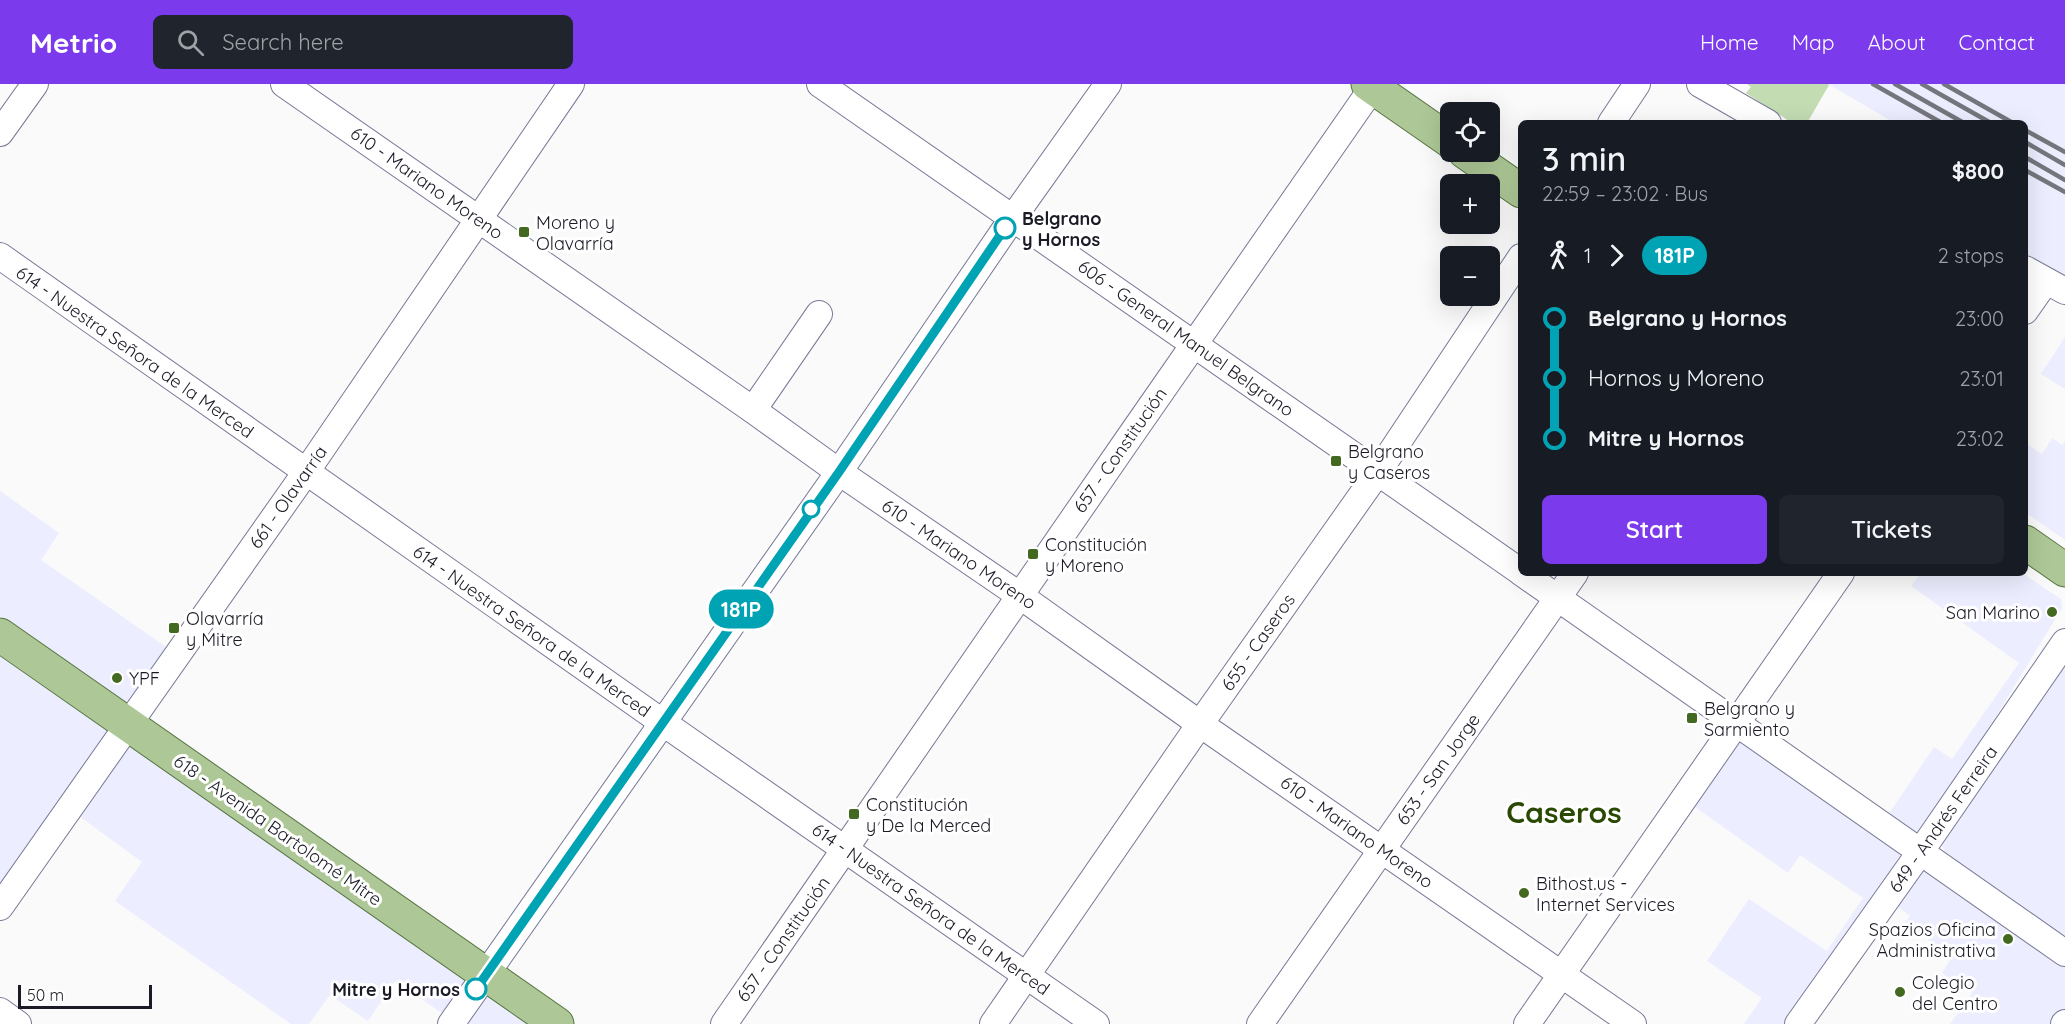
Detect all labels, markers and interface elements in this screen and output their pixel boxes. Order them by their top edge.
search box [153,15,573,69]
text: Metrio [30,25,117,60]
icon: search [174,26,207,59]
text: Search here [222,28,344,56]
text: Home [1700,29,1759,55]
text: Map [1792,29,1835,55]
text: About [1868,29,1926,55]
text: Contact [1959,29,2035,55]
map controls [1440,102,1500,306]
button: locate [1440,102,1500,162]
street label: 610 - Mariano Moreno [346,122,508,244]
text: 3 min [1542,138,1626,179]
text: $800 [1952,157,2004,185]
button: + [1440,174,1500,234]
text: 22:59 – 23:02 · Bus [1542,181,1708,206]
place label: Belgrano y Hornos [1022,207,1101,251]
place label: Moreno y Olavarría [536,211,615,255]
marker: Belgrano y Hornos [994,217,1016,239]
marker: Moreno y Olavarría [517,225,531,239]
icon: walk [1542,239,1575,272]
icon: forward [1600,239,1633,272]
text: 181P [1654,242,1695,268]
text: 1 [1584,243,1591,268]
text: 2 stops [1938,243,2004,268]
button: − [1440,246,1500,306]
street label: 606 - General Manuel Belgrano [1074,254,1298,422]
street label: 614 - Nuestra Señora de la Merced [12,261,258,443]
text: Belgrano y Hornos [1588,304,1787,332]
text: 23:00 [1955,306,2004,331]
text: Hornos y Moreno [1588,364,1764,392]
text: 23:01 [1959,366,2004,391]
street label: 657 - Constitución [1068,383,1172,517]
text: Mitre y Hornos [1588,424,1744,452]
text: 23:02 [1956,426,2004,451]
place label: Belgrano y Caseros [1348,440,1430,484]
street label: 661 - Olavarría [244,441,332,553]
marker: Belgrano y Caseros [1329,454,1343,468]
street label: 610 - Mariano Moreno [877,494,1041,614]
button: Start [1542,495,1767,564]
button: Tickets [1779,495,2004,564]
unlabelled marker [802,500,820,518]
place label: Constitución y Moreno [1045,533,1147,577]
street label: 614 - Nuestra Señora de la Merced [409,540,655,722]
marker: Constitución y Moreno [1026,547,1040,561]
street label: 655 - Caseros [1216,589,1300,695]
line badge: 181P [699,590,783,628]
text: 181P [721,596,761,622]
place label: San Marino [1946,601,2040,624]
marker: San Marino [2045,605,2059,619]
place label: Olavarría y Mitre [186,607,264,651]
marker: Olavarría y Mitre [167,621,181,635]
place label: YPF [129,667,160,690]
marker: YPF [110,671,124,685]
place label: Belgrano y Sarmiento [1704,697,1795,741]
street label: 653 - San Jorge [1391,709,1485,829]
marker: Belgrano y Sarmiento [1685,711,1699,725]
street label: 649 - Andrés Ferreira [1884,741,2002,897]
street label: 618 - Avenida Bartolomé Mitre [169,749,387,911]
street label: 610 - Mariano Moreno [1276,771,1438,893]
place label: Constitución y De la Merced [866,793,991,837]
district label: Caseros [1506,793,1622,831]
marker: Constitución y De la Merced [847,807,861,821]
street label: 614 - Nuestra Señora de la Merced [808,818,1054,1000]
street label: 657 - Constitución [731,872,835,1006]
place label: Bithost.us - Internet Services [1536,872,1675,916]
marker: Bithost.us - Internet Services [1517,886,1531,900]
place label: Spazios Oficina Administrativa [1869,918,1996,962]
marker: Spazios Oficina Administrativa [2001,932,2015,946]
place label: Colegio del Centro [1912,971,1998,1015]
place label: Mitre y Hornos [332,978,460,1001]
marker: Mitre y Hornos [465,978,487,1000]
scale bar [18,982,152,1010]
text: 50 m [27,985,64,1005]
marker: Colegio del Centro [1893,985,1907,999]

